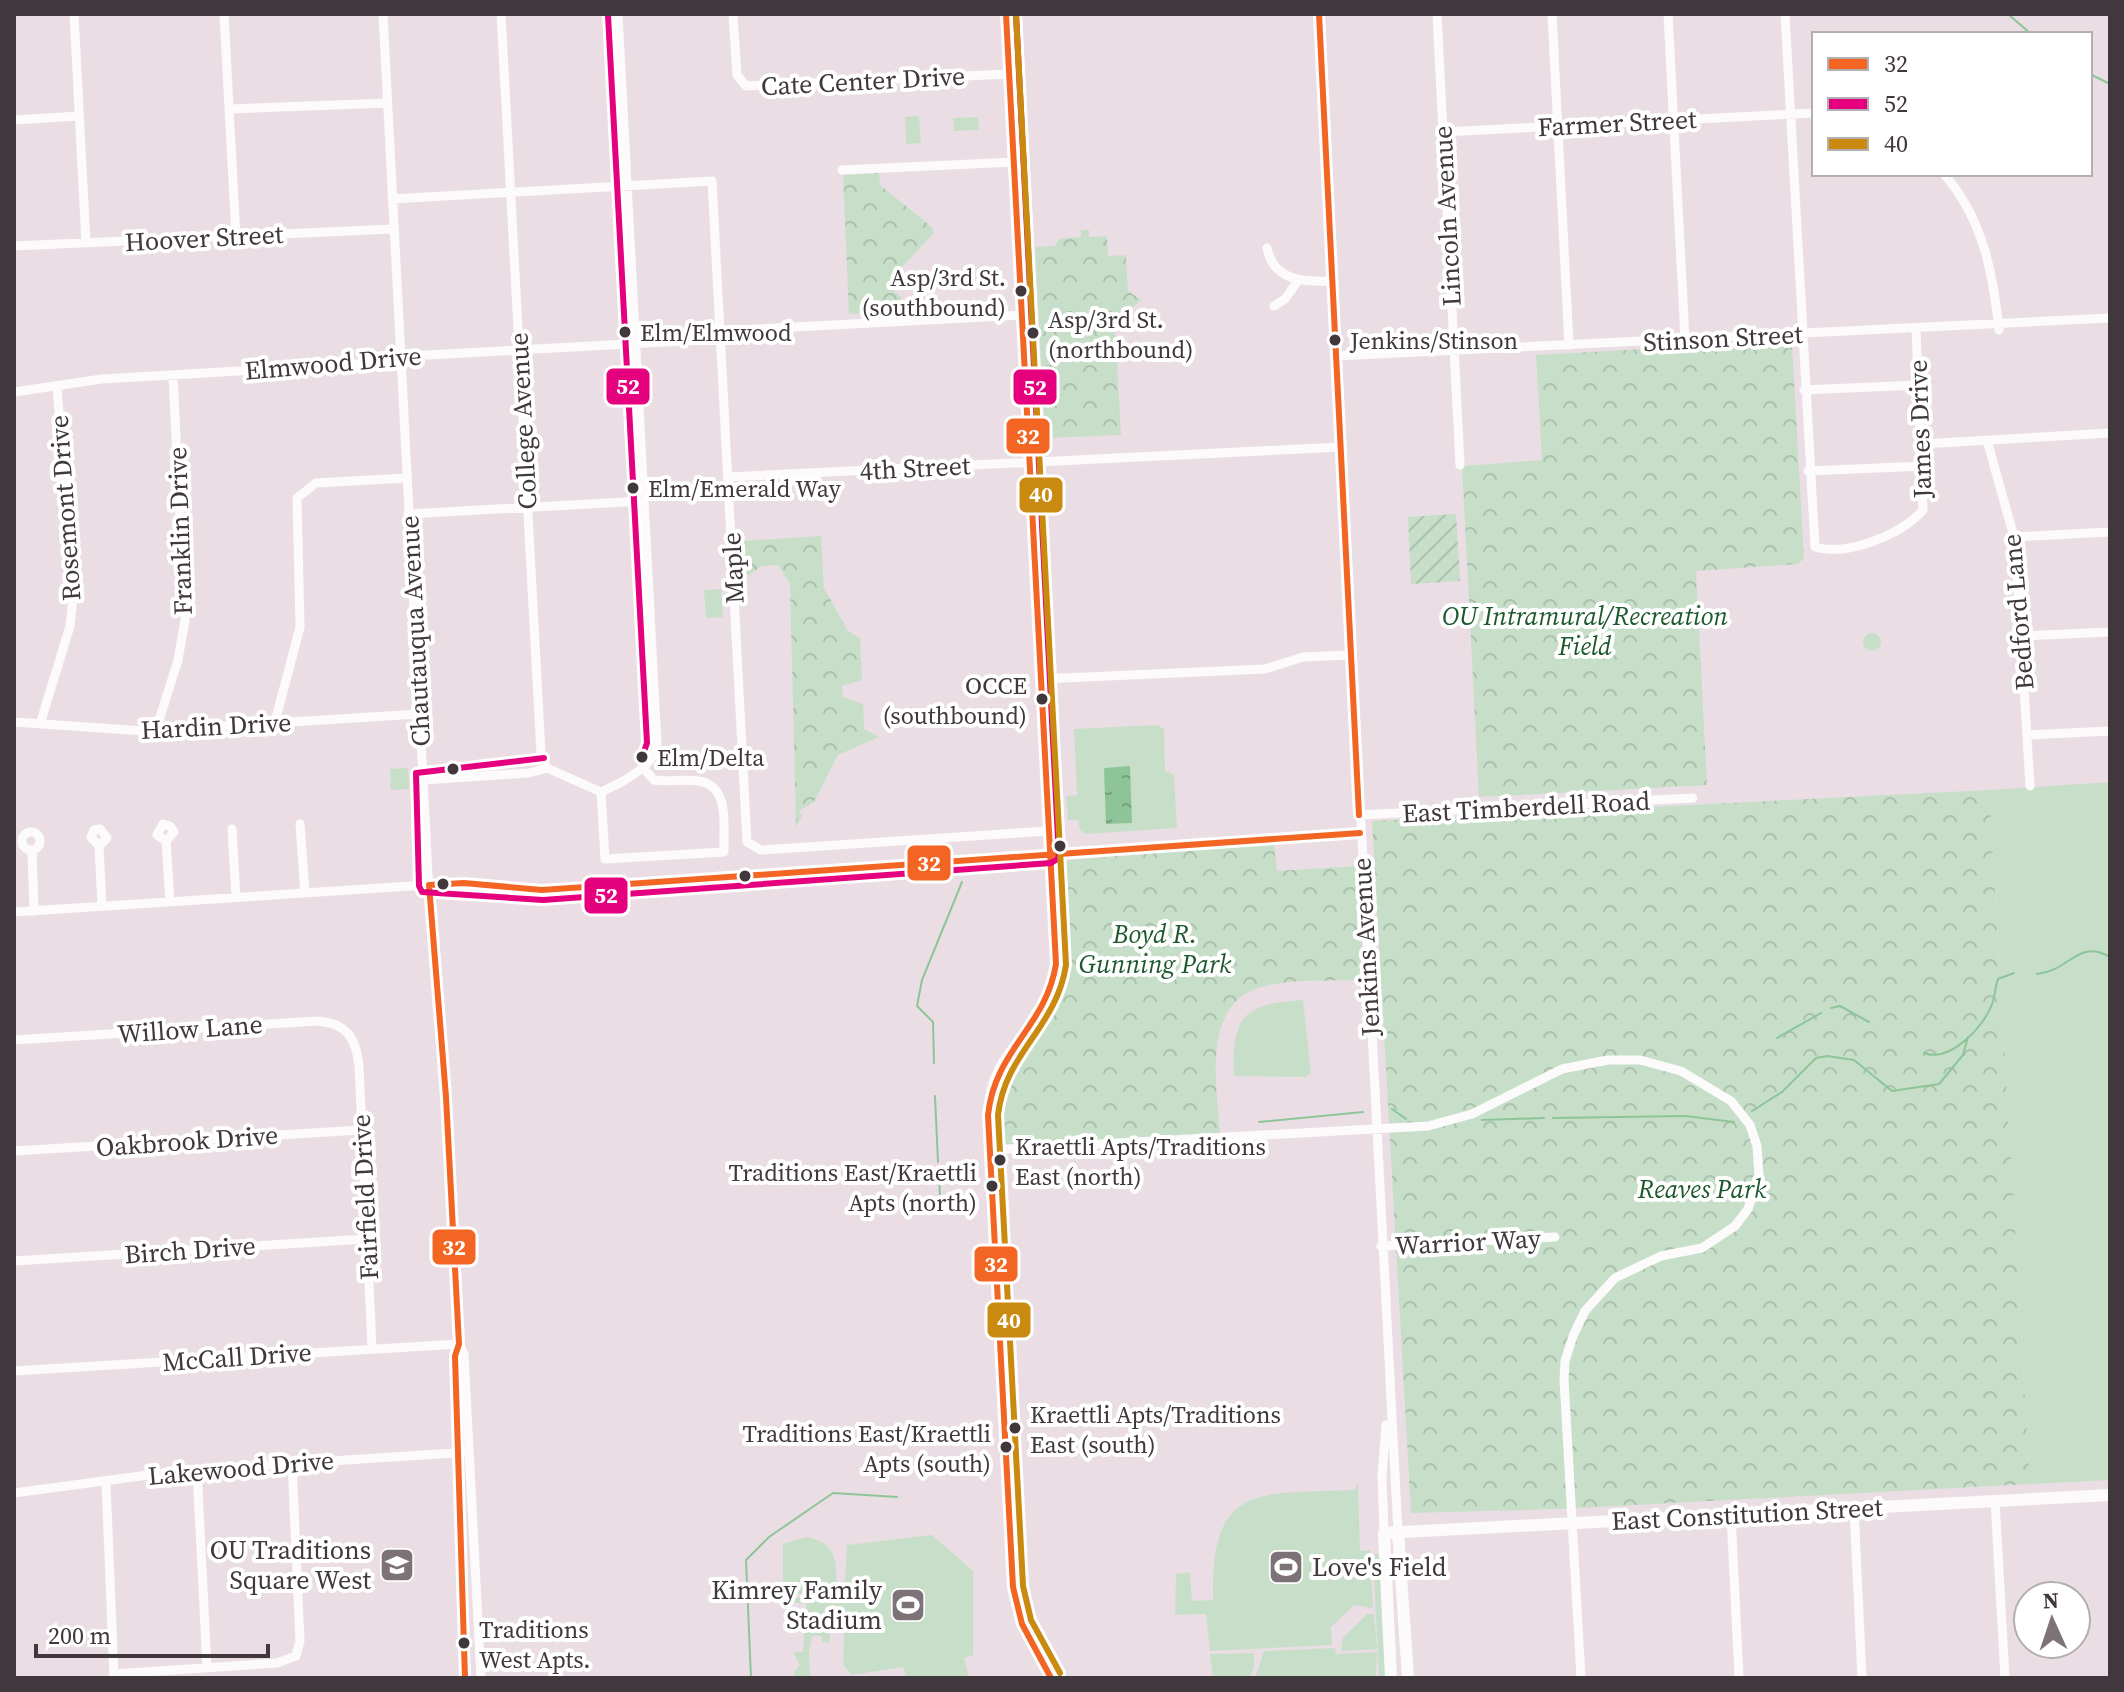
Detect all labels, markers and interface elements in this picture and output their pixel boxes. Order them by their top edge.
legend [1812,32,2092,176]
text: 32 [1884,47,1908,80]
street label: Cate Center Drive [760,58,966,104]
text: 52 [1884,87,1908,120]
street label: Farmer Street [1537,101,1698,145]
street label: Lincoln Avenue [1424,125,1470,307]
text: 40 [1884,127,1908,160]
street label: Hoover Street [124,216,285,260]
place label: Asp/3rd St. (southbound) [862,261,1006,324]
marker: Asp/3rd St. (southbound) [1013,283,1029,299]
place label: Asp/3rd St. (northbound) [1048,303,1193,366]
place label: Elm/Elmwood [640,316,792,349]
street label: Stinson Street [1642,316,1804,360]
marker: Elm/Elmwood [617,324,633,340]
place label: Jenkins/Stinson [1349,324,1518,357]
marker: Asp/3rd St. (northbound) [1025,325,1041,341]
street label: College Avenue [500,332,546,510]
marker: Jenkins/Stinson [1327,332,1343,348]
street label: Elmwood Drive [243,337,423,389]
street label: James Drive [1900,359,1940,500]
line badge: 52 [605,367,651,406]
line badge: 52 [1012,368,1058,406]
text: 52 [616,371,640,401]
text: 52 [1023,372,1047,402]
street label: Rosemont Drive [41,414,89,602]
line badge: 32 [1005,417,1051,455]
text: 32 [1016,421,1040,451]
street label: Franklin Drive [159,446,201,616]
street label: 4th Street [859,447,972,489]
place label: Elm/Emerald Way [648,472,842,505]
line badge: 40 [1018,476,1064,514]
text: 40 [1029,479,1053,509]
marker: Elm/Emerald Way [625,480,641,496]
street label: Chautauqua Avenue [391,515,439,747]
street label: Maple [713,531,753,605]
street label: Bedford Lane [1993,532,2043,692]
park label: OU Intramural/Recreation Field [1442,598,1728,664]
place label: OCCE (southbound) [883,669,1027,732]
marker: OCCE (southbound) [1034,691,1050,707]
street label: Hardin Drive [140,704,292,748]
place label: Elm/Delta [657,741,765,774]
marker: Elm/Delta [634,749,650,765]
unlabelled marker [445,761,461,777]
street label: East Timberdell Road [1401,783,1651,831]
unlabelled marker [1052,838,1068,854]
line badge: 32 [906,844,952,882]
text: 32 [917,848,941,878]
street label: Jenkins Avenue [1343,857,1389,1038]
unlabelled marker [737,868,753,884]
unlabelled marker [435,876,451,892]
line badge: 52 [583,876,629,915]
text: 52 [594,880,618,910]
park label: Boyd R. Gunning Park [1079,916,1232,982]
street label: Willow Lane [116,1006,264,1052]
street label: Fairfield Drive [343,1113,387,1281]
street label: Oakbrook Drive [95,1117,279,1165]
place label: Kraettli Apts/Traditions East (north) [1015,1130,1266,1193]
marker: Kraettli Apts/Traditions East (north) [992,1152,1008,1168]
place label: Traditions East/Kraettli Apts (north) [728,1156,977,1219]
park label: Reaves Park [1637,1171,1767,1207]
marker: Traditions East/Kraettli Apts (north) [984,1178,1000,1194]
street label: Warrior Way [1394,1220,1543,1264]
street label: Birch Drive [123,1227,257,1273]
line badge: 32 [431,1228,477,1266]
text: 32 [442,1232,466,1262]
line badge: 32 [973,1245,1019,1283]
text: 32 [984,1249,1008,1279]
line badge: 40 [986,1301,1032,1339]
text: 40 [997,1305,1021,1335]
street label: McCall Drive [161,1334,313,1380]
place label: Kraettli Apts/Traditions East (south) [1030,1398,1281,1461]
place label: Traditions East/Kraettli Apts (south) [742,1417,991,1480]
marker: Kraettli Apts/Traditions East (south) [1007,1420,1023,1436]
marker: Traditions East/Kraettli Apts (south) [998,1439,1014,1455]
street label: Lakewood Drive [146,1442,336,1494]
street label: East Constitution Street [1610,1489,1884,1539]
place label: OU Traditions Square West [210,1532,372,1598]
school or university icon: OU Traditions Square West [378,1546,416,1584]
sports icon: Love's Field [1267,1548,1305,1586]
place label: Love's Field [1312,1549,1447,1585]
place label: Kimrey Family Stadium [711,1572,883,1638]
north arrow [2012,1580,2092,1660]
text: N [2042,1585,2060,1615]
sports icon: Kimrey Family Stadium [889,1586,927,1624]
scale bar [36,1608,268,1658]
place label: Traditions West Apts. [479,1613,590,1676]
text: 200 m [48,1619,111,1652]
marker: Traditions West Apts. [456,1635,472,1651]

